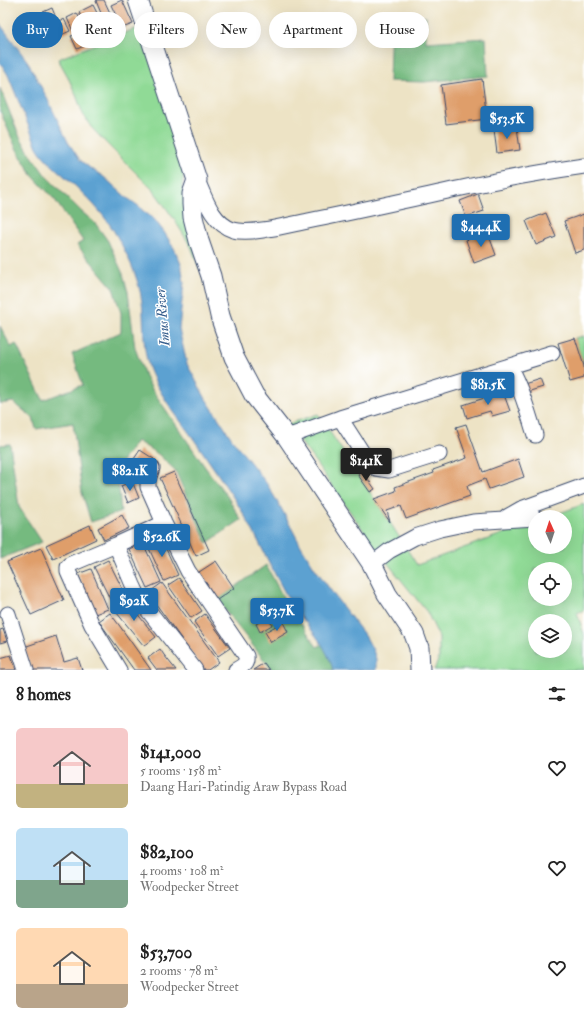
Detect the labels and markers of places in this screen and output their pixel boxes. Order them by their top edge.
pin: $53.5K [474,106,540,140]
pin: $44.4K [448,214,514,248]
pin: $81.5K [455,372,521,406]
pin: $141K [338,448,394,482]
pin: $82.1K [97,458,163,492]
pin: $52.6K [129,524,195,558]
pin: $92K [110,588,158,622]
pin: $53.7K [244,598,310,632]

